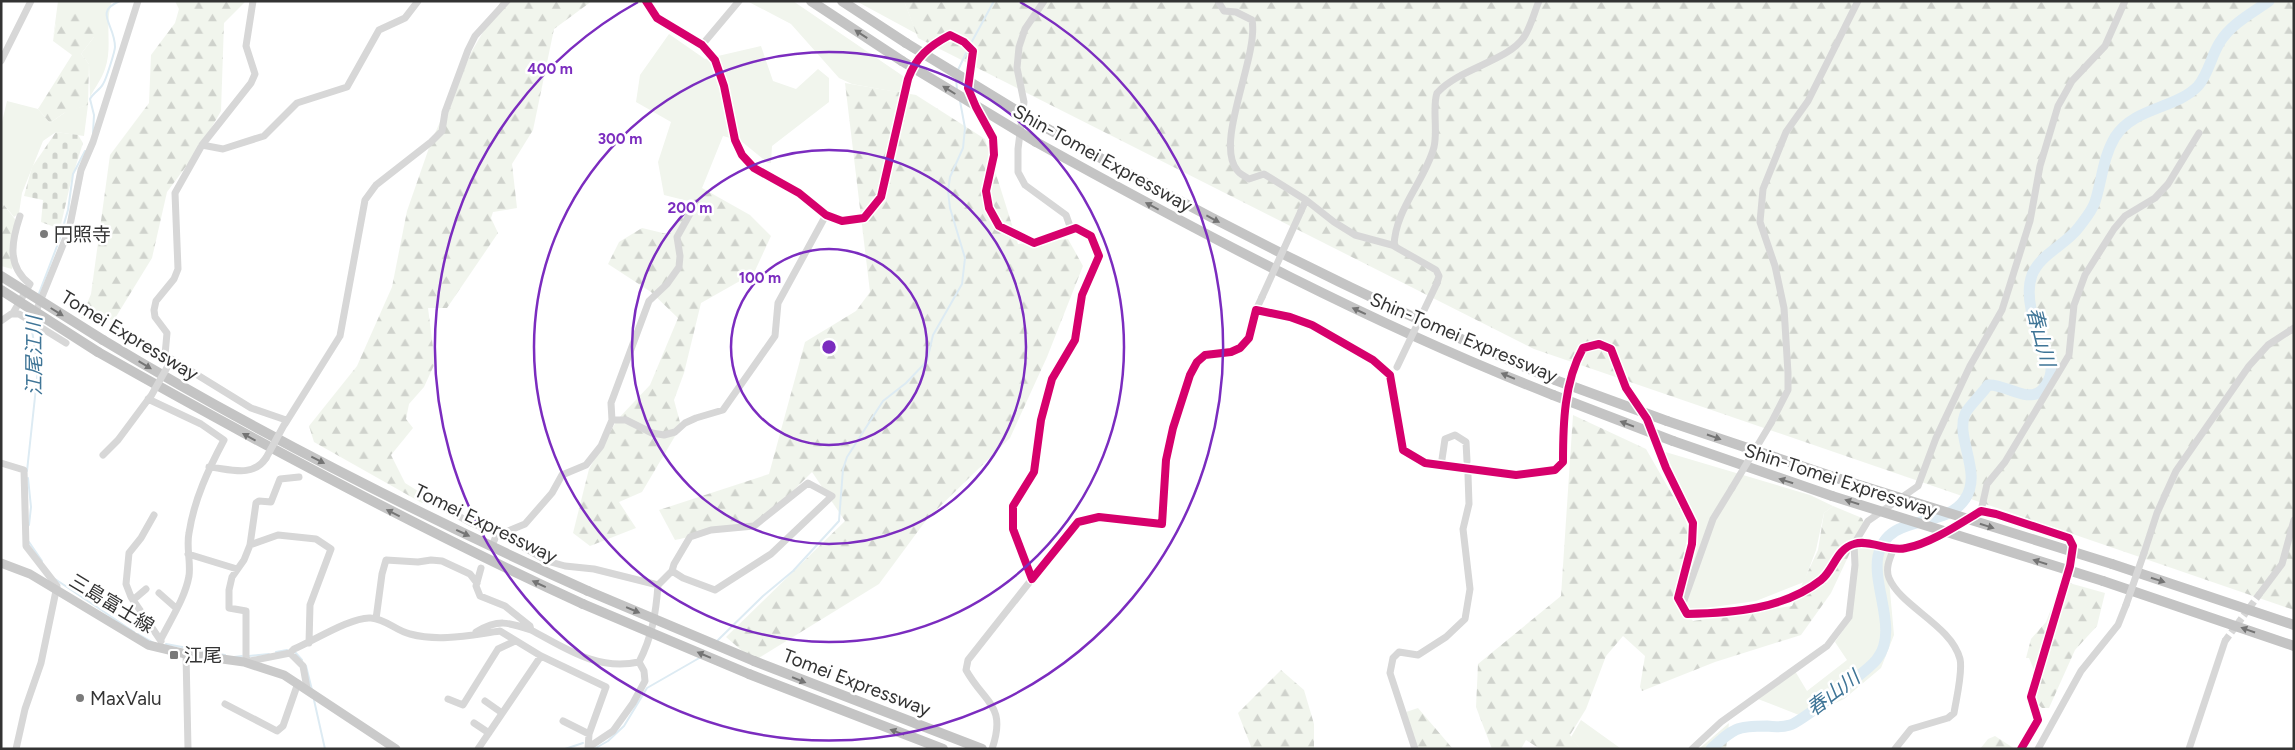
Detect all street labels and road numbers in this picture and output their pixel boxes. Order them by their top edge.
street label: Shin-Tomei Expressway [1009,100,1196,217]
street label: Tomei Expressway [57,285,203,386]
street label: Shin-Tomei Expressway [1367,288,1561,387]
street label: Shin-Tomei Expressway [1742,438,1940,523]
street label: Tomei Expressway [411,479,561,568]
street label: 三島富士線 [65,569,158,638]
street label: Tomei Expressway [780,644,934,721]

